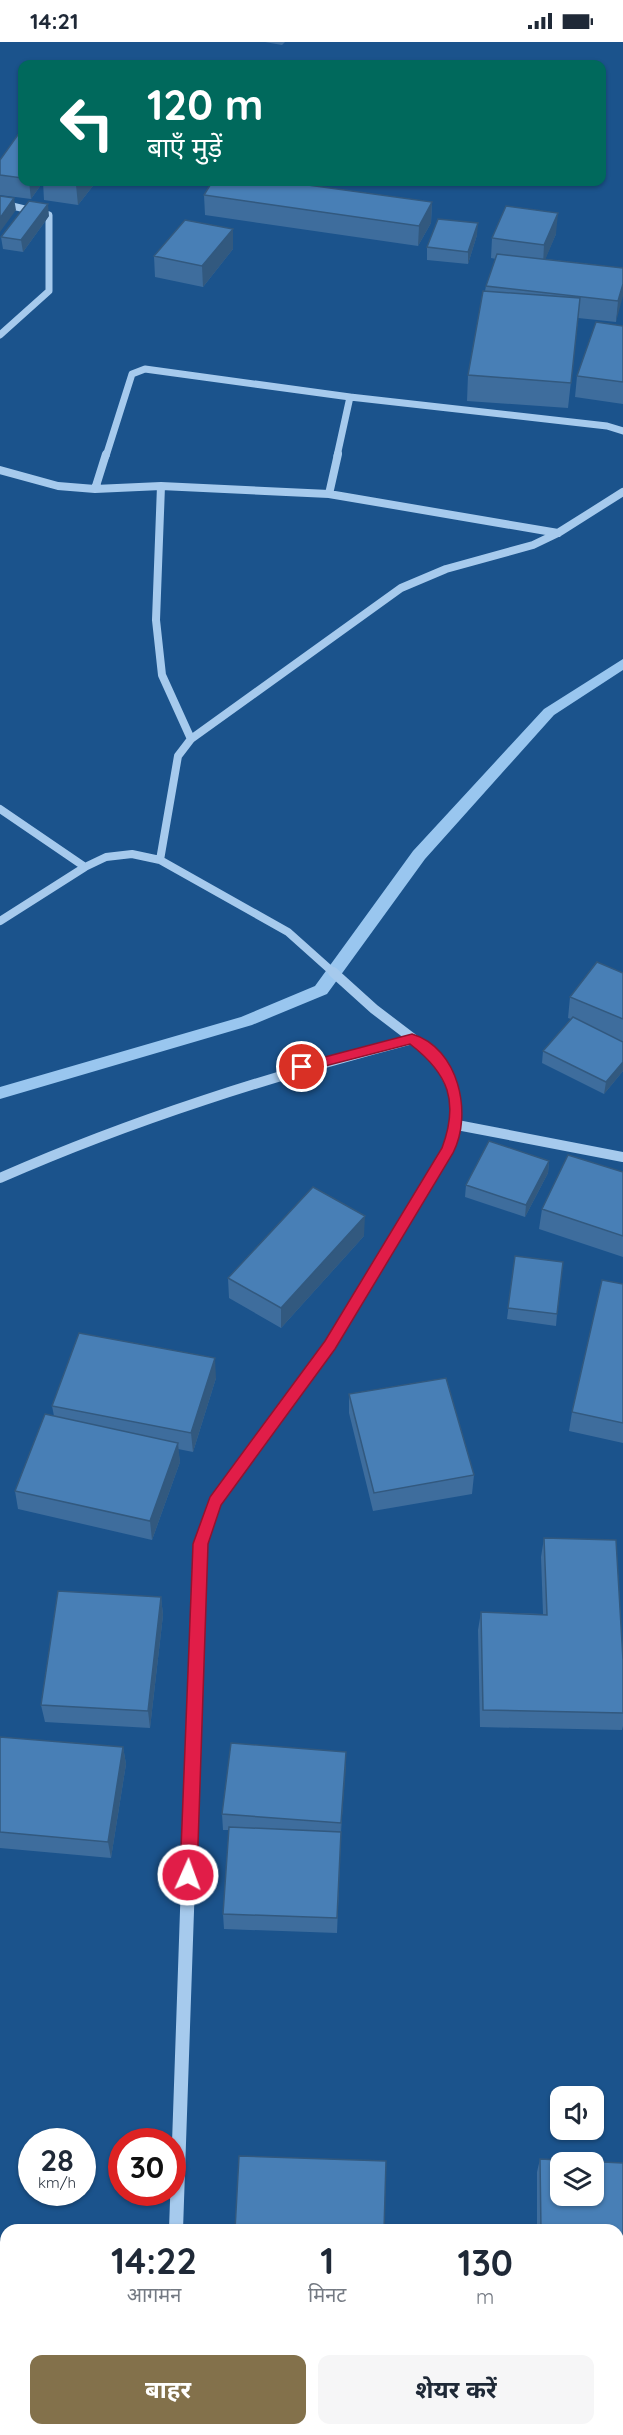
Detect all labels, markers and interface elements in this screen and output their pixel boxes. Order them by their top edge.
text: 14:21 [30,7,79,35]
text: 120 m [147,78,264,131]
icon: left [48,84,126,162]
text: बाएँ मुड़ें [147,130,222,164]
pin [276,1041,327,1092]
icon: arrive [285,1050,318,1083]
position arrow [156,1843,220,1907]
map controls [550,2086,604,2206]
button: sound [550,2086,604,2140]
speed limit sign: 30 [108,2128,186,2206]
text: 28 [40,2141,74,2179]
button: layers [550,2152,604,2206]
text: km/h [38,2173,76,2192]
text: 14:22 [111,2238,197,2283]
text: 1 [320,2238,334,2283]
text: 130 [457,2240,513,2285]
text: आगमन [127,2282,181,2307]
text: मिनट [308,2282,346,2307]
text: m [476,2284,494,2309]
button: बाहर [30,2355,306,2424]
button: शेयर करें [318,2355,594,2424]

